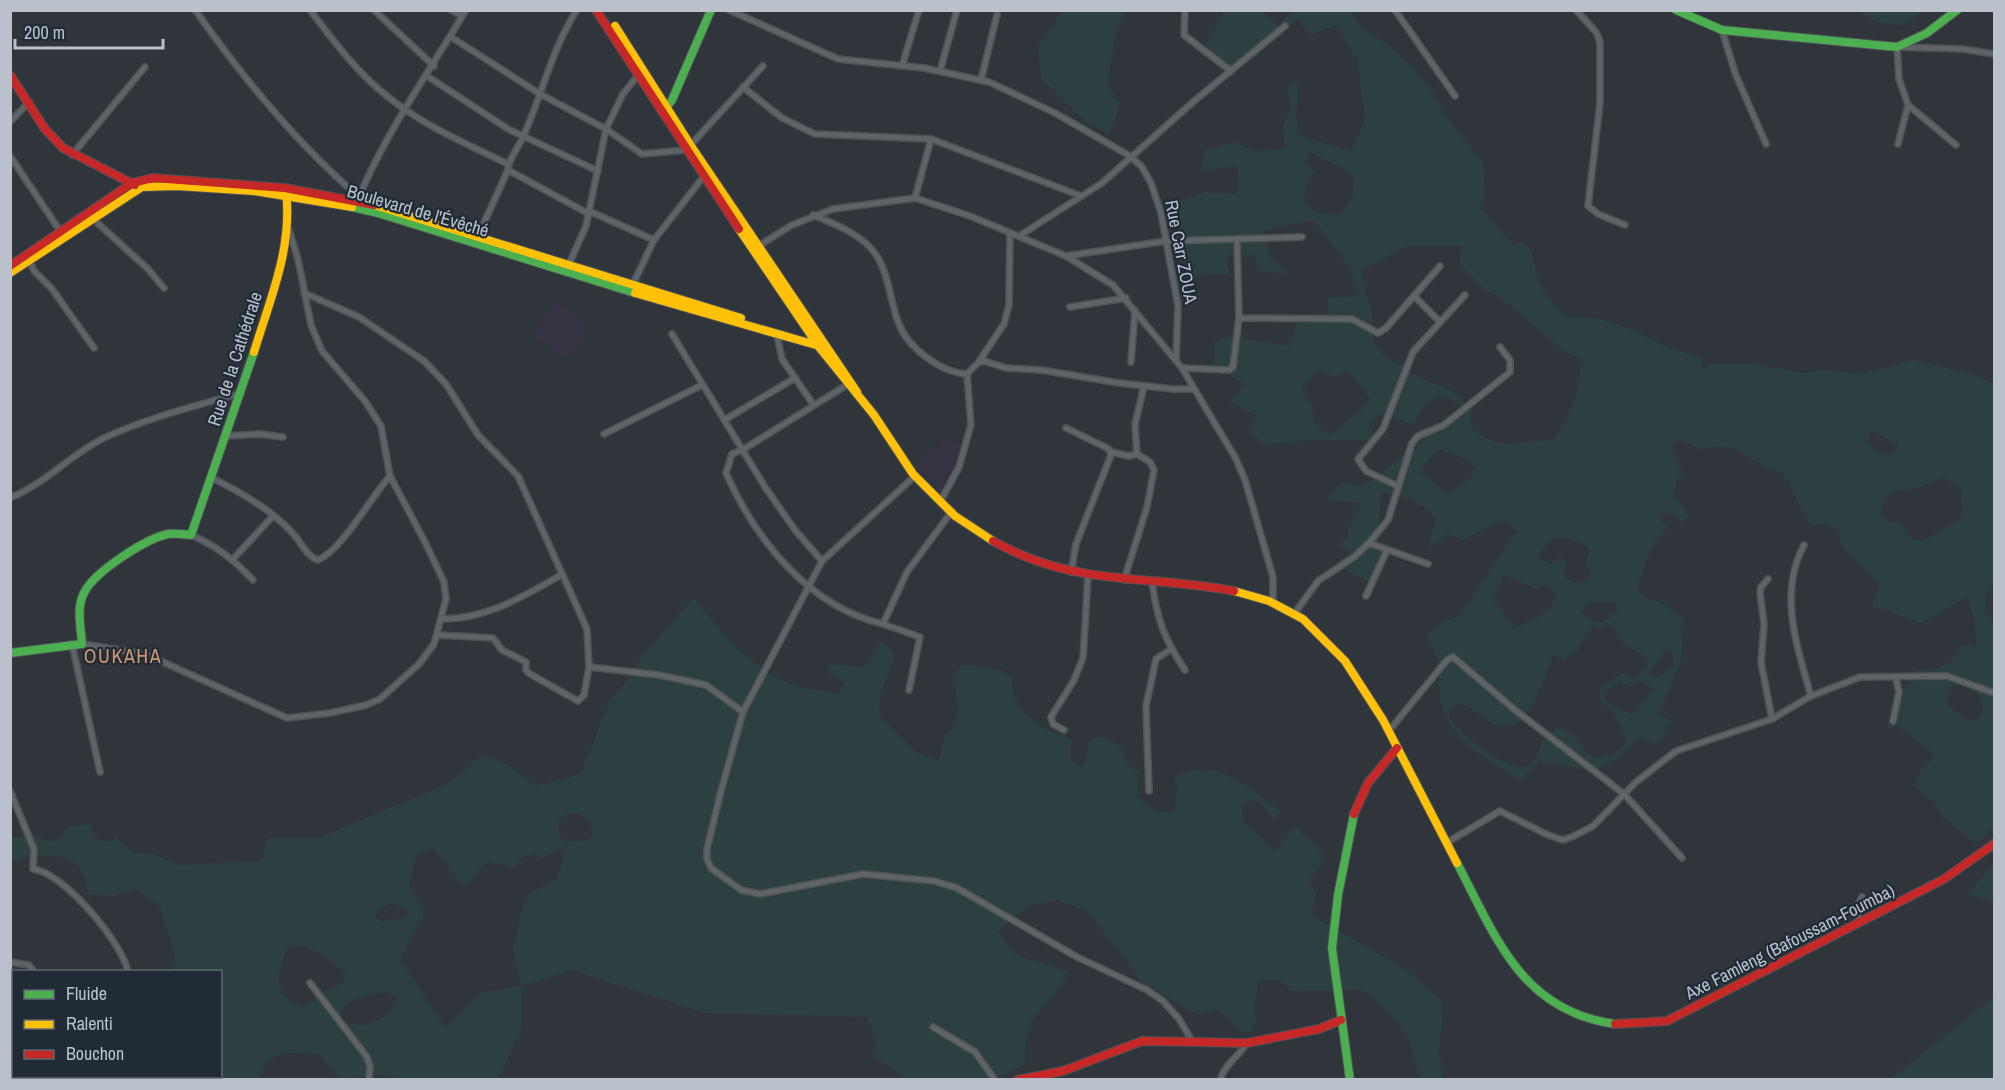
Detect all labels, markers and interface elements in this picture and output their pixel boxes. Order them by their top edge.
scale bar [15,12,164,50]
text: 200 m [24,20,65,45]
street label: Boulevard de l'Évêché [344,178,492,243]
street label: Rue Carr ZOUA [1159,198,1204,306]
street label: Rue de la Cathédrale [201,289,268,429]
district label: OUKAHA [84,642,162,669]
street label: Axe Famleng (Bafoussam-Foumba) [1680,878,1899,1006]
legend [12,970,222,1078]
text: Fluide [66,981,107,1006]
text: Ralenti [66,1011,113,1036]
text: Bouchon [66,1041,124,1066]

